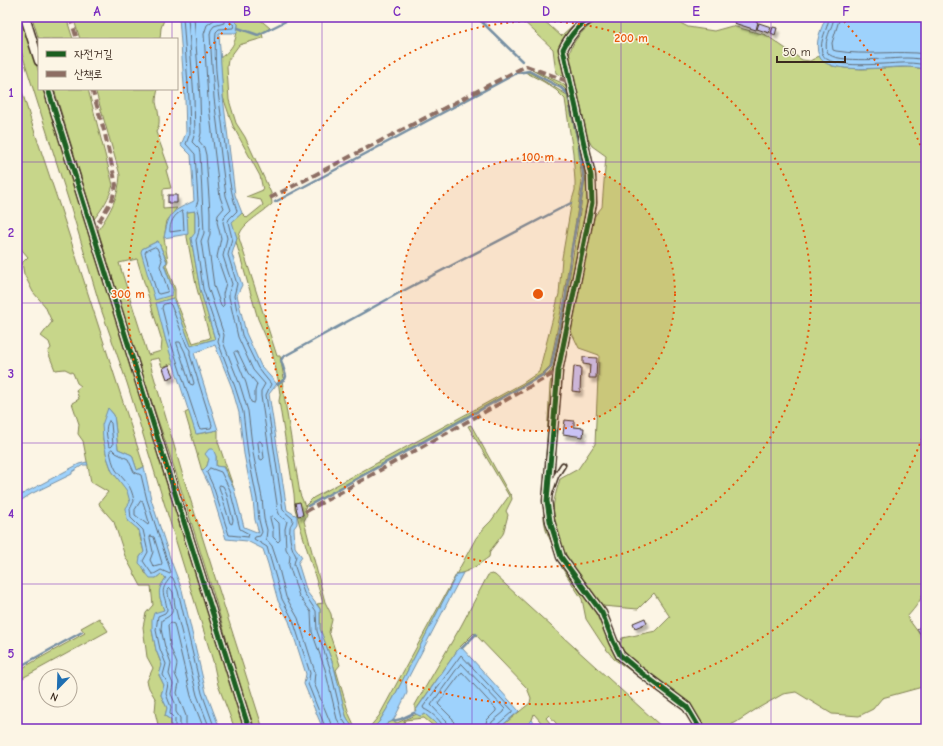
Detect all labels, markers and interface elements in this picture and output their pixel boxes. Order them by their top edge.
text: A [93,4,101,19]
text: B [243,4,251,19]
text: C [393,4,401,19]
text: D [542,4,550,19]
text: E [692,4,700,19]
text: F [842,4,850,19]
text: 200 m [614,31,648,45]
legend [38,38,178,90]
scale bar [777,38,845,64]
text: 50 m [783,45,811,59]
text: 자전거길 [74,47,113,61]
text: 산책로 [74,67,103,81]
text: 1 [8,85,14,100]
text: 100 m [522,150,554,164]
text: 2 [8,225,14,240]
text: 300 m [111,287,145,301]
centre of rings [531,287,545,301]
text: 3 [8,366,14,381]
text: 4 [8,506,14,521]
text: 5 [8,646,15,661]
north arrow [38,668,78,708]
text: N [48,689,60,704]

